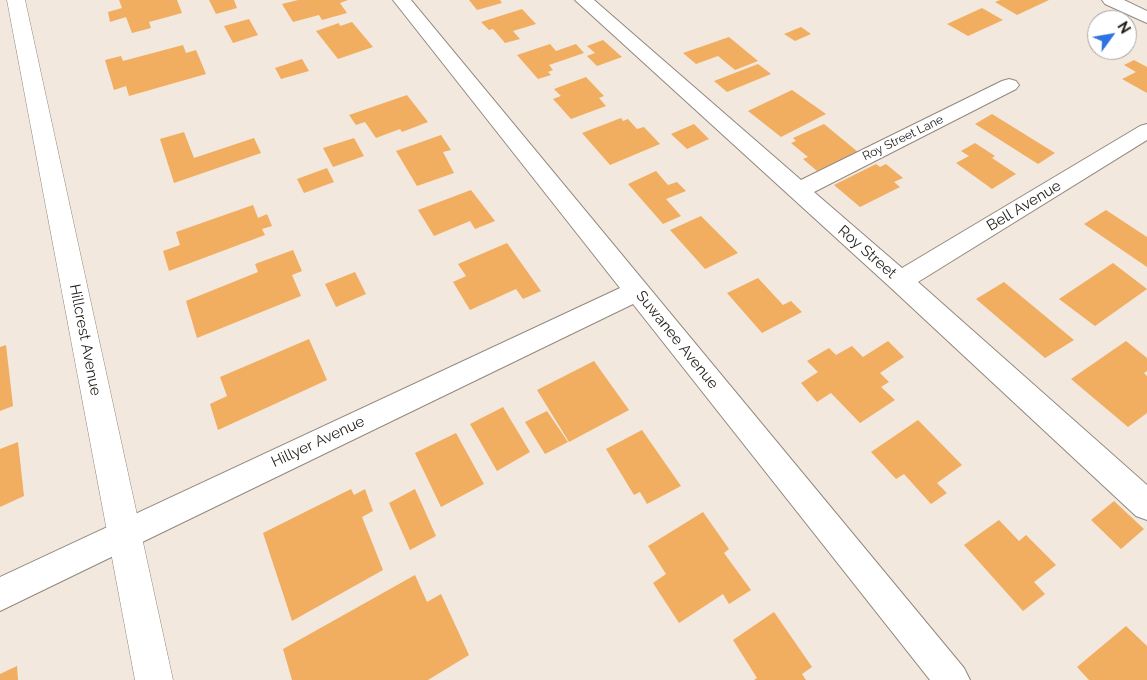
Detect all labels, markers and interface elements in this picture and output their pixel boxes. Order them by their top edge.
north arrow [1087,10,1137,60]
text: N [1114,19,1133,36]
street label: Roy Street Lane [860,112,946,164]
street label: Bell Avenue [984,177,1064,235]
street label: Roy Street [834,222,900,282]
street label: Hillcrest Avenue [65,283,105,397]
street label: Suwanee Avenue [632,287,722,393]
street label: Hillyer Avenue [269,413,367,471]

